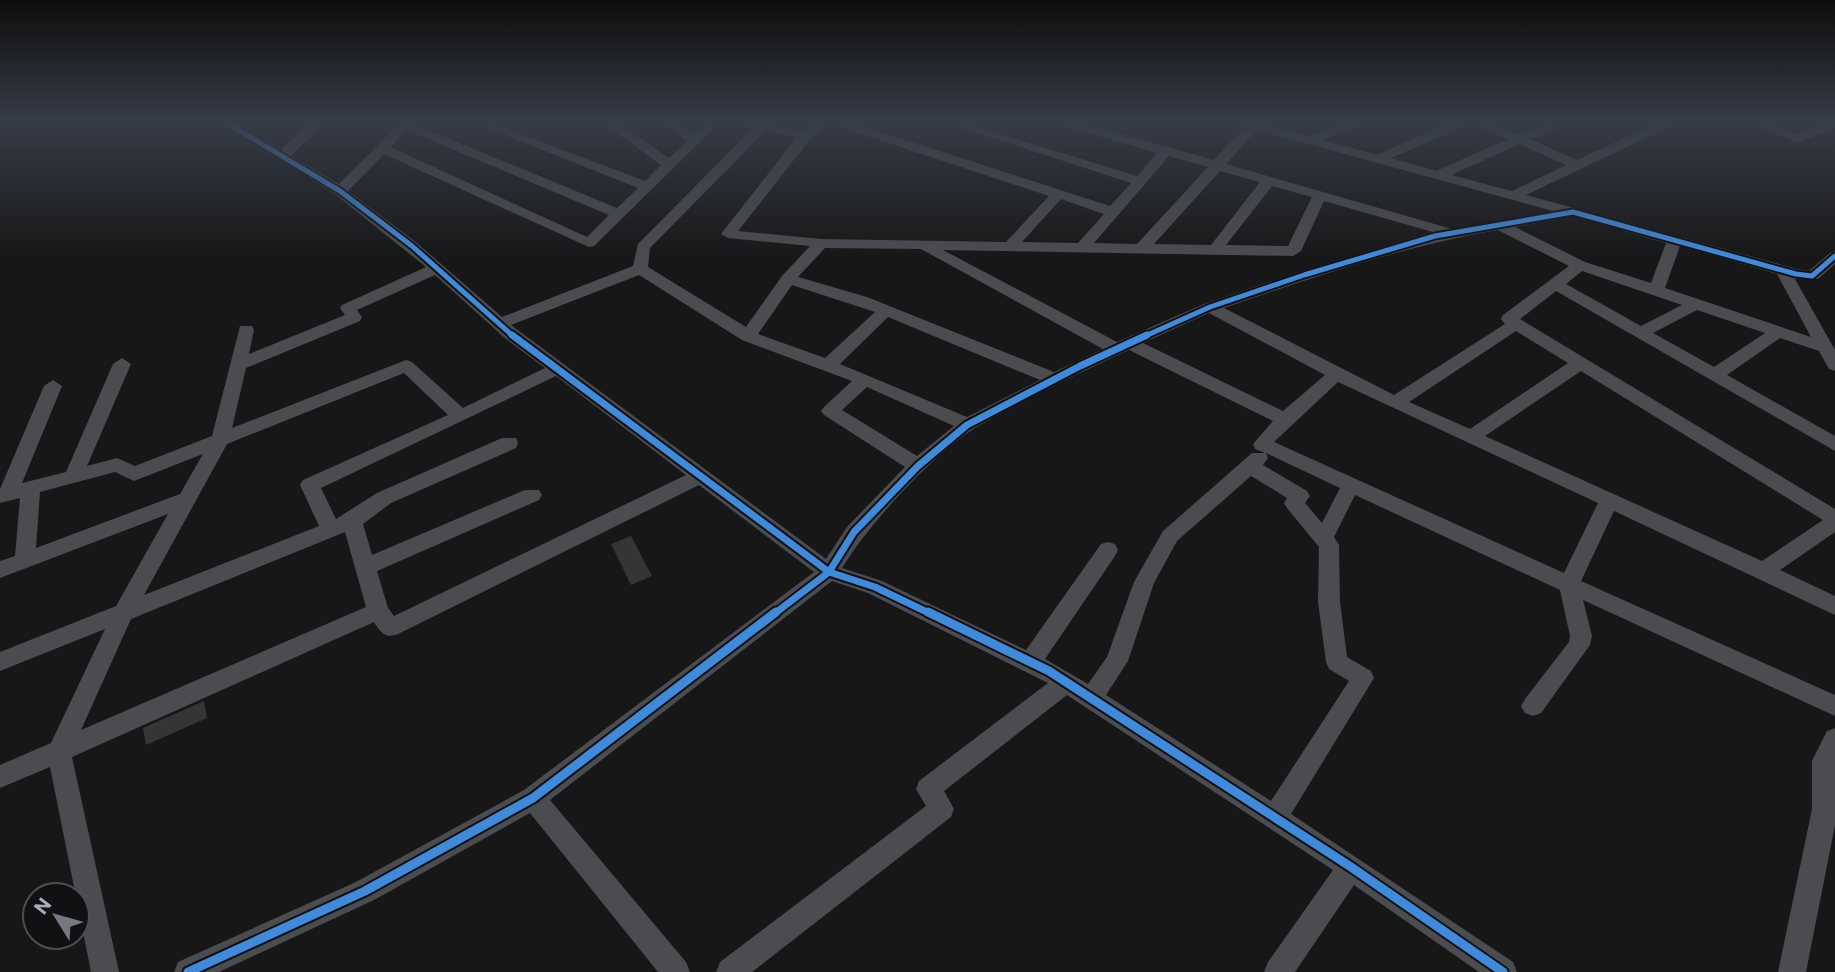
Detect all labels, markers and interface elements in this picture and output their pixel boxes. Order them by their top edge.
north arrow [21,881,91,951]
text: N [29,893,56,918]

